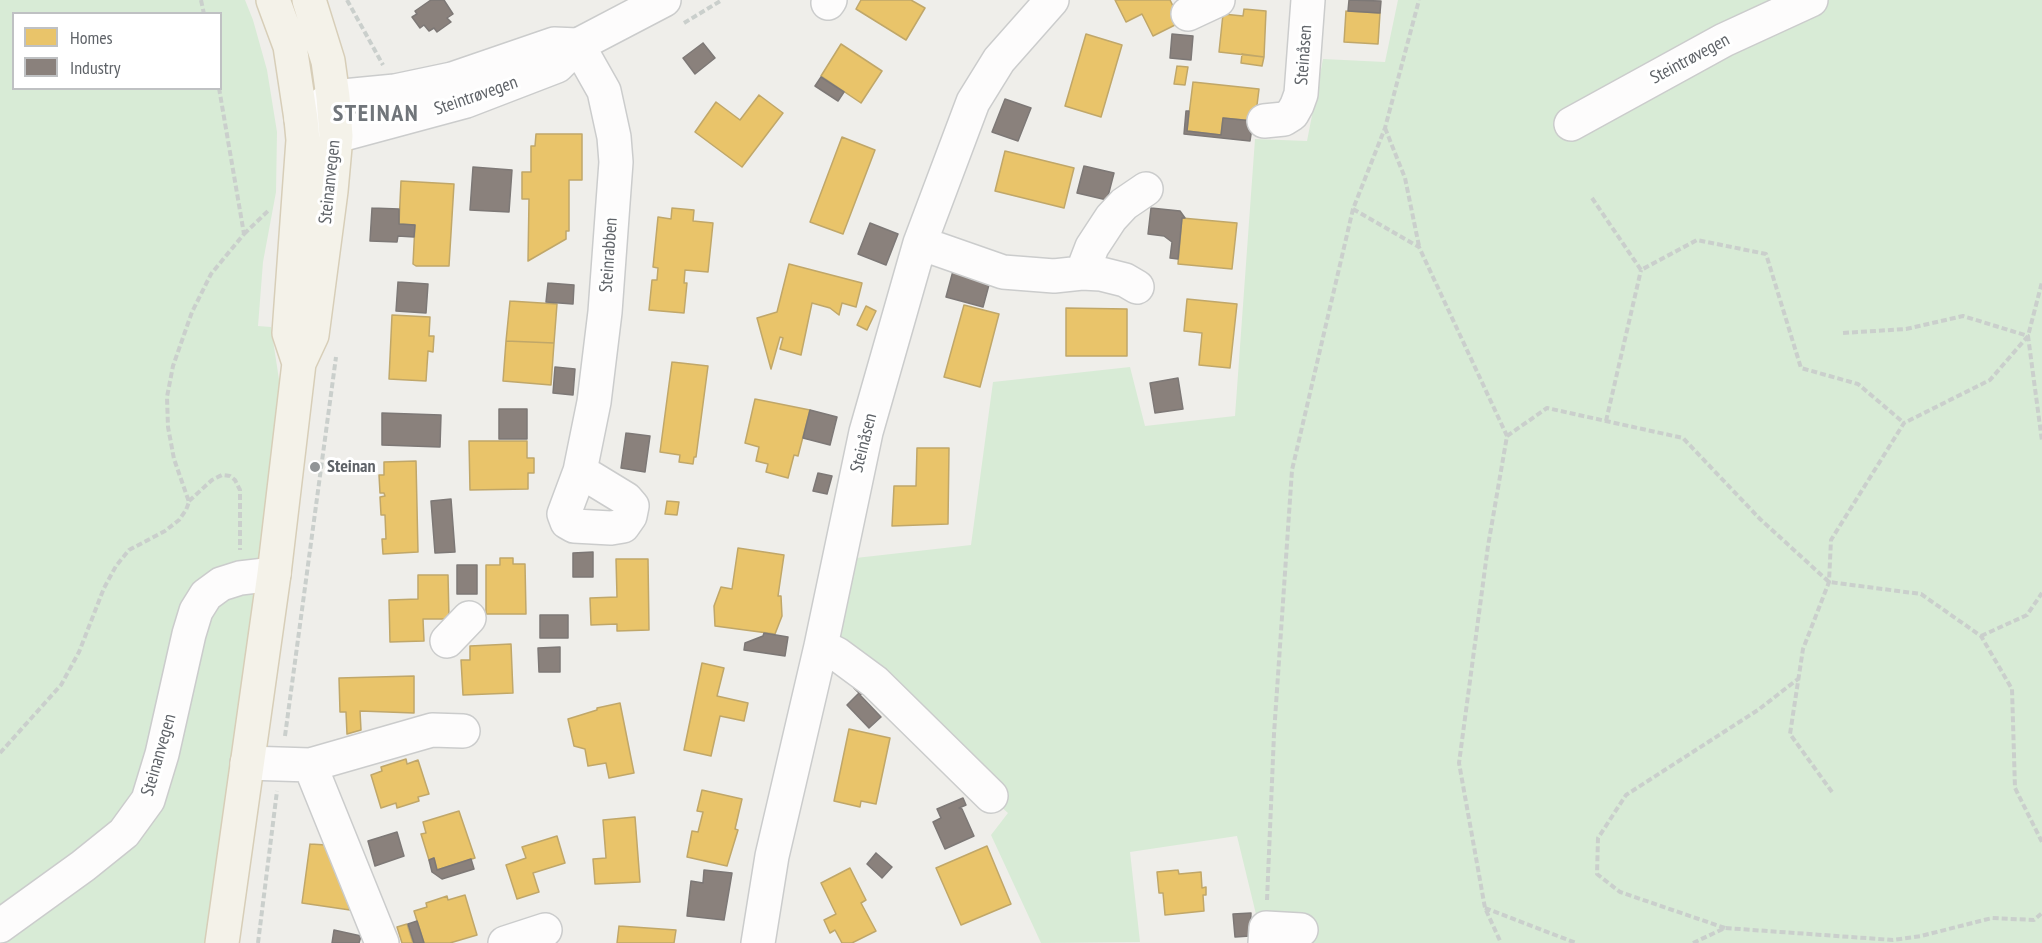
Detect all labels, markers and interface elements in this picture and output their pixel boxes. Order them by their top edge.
legend [12,12,222,90]
street label: Steinåsen [1291,24,1317,86]
text: Homes [70,26,113,49]
street label: Steintrøvegen [1647,29,1733,89]
text: Industry [70,56,120,79]
street label: Steintrøvegen [432,72,520,120]
district label: STEINAN [333,100,419,128]
street label: Steinanvegen [315,139,345,225]
street label: Steinrabben [596,217,622,293]
street label: Steinåsen [846,411,882,475]
place label: Steinan [327,456,375,478]
marker: Steinan [308,460,322,474]
street label: Steinanvegen [137,712,181,798]

